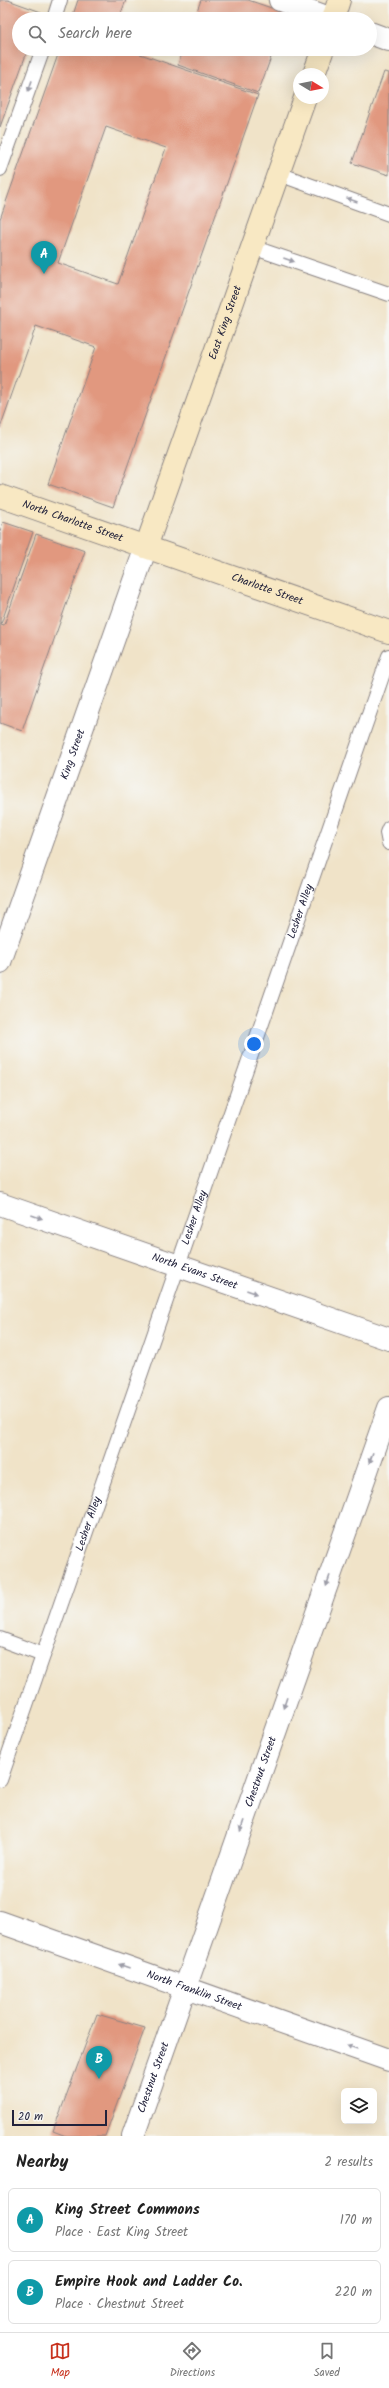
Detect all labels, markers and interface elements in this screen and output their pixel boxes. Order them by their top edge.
search box [12,12,377,56]
text: Search here [58,22,132,46]
icon: search [26,23,48,45]
north arrow [293,68,329,104]
one-way arrow [26,80,32,92]
one-way arrow [346,197,358,203]
pin: A [31,241,57,274]
one-way arrow [284,257,296,263]
street label: East King Street [204,282,247,362]
street label: North Charlotte Street [20,495,126,548]
street label: Charlotte Street [229,569,306,610]
street label: King Street [56,726,90,782]
street label: Lesher Alley [283,881,319,941]
your location [244,1034,264,1054]
street label: Lesher Alley [177,1187,213,1248]
one-way arrow [31,1214,43,1220]
street label: North Evans Street [149,1248,241,1295]
one-way arrow [247,1289,259,1295]
one-way arrow [368,1453,374,1465]
street label: Lesher Alley [71,1493,107,1554]
one-way arrow [325,1575,331,1587]
one-way arrow [282,1698,288,1710]
street label: Chestnut Street [240,1733,282,1810]
one-way arrow [238,1820,244,1832]
one-way arrow [118,1963,130,1969]
street label: North Franklin Street [144,1966,245,2016]
street label: Chestnut Street [133,2039,175,2115]
one-way arrow [346,2043,358,2049]
pin: B [86,2046,112,2079]
map controls [341,2088,377,2124]
button: layers [341,2088,377,2124]
scale bar [12,2108,107,2127]
text: 20 m [18,2108,43,2126]
text: Nearby [16,2149,68,2176]
text: 2 results [325,2152,373,2173]
text: King Street Commons [55,2198,200,2222]
text: A [26,2210,34,2231]
text: 170 m [340,2210,372,2231]
text: Place · East King Street [55,2222,188,2243]
text: Empire Hook and Ladder Co. [55,2270,243,2294]
text: B [26,2282,34,2303]
text: 220 m [335,2282,372,2303]
text: Place · Chestnut Street [55,2294,184,2315]
tab: Map [49,2340,71,2382]
tab: Directions [170,2340,215,2382]
tab: Saved [314,2340,340,2382]

